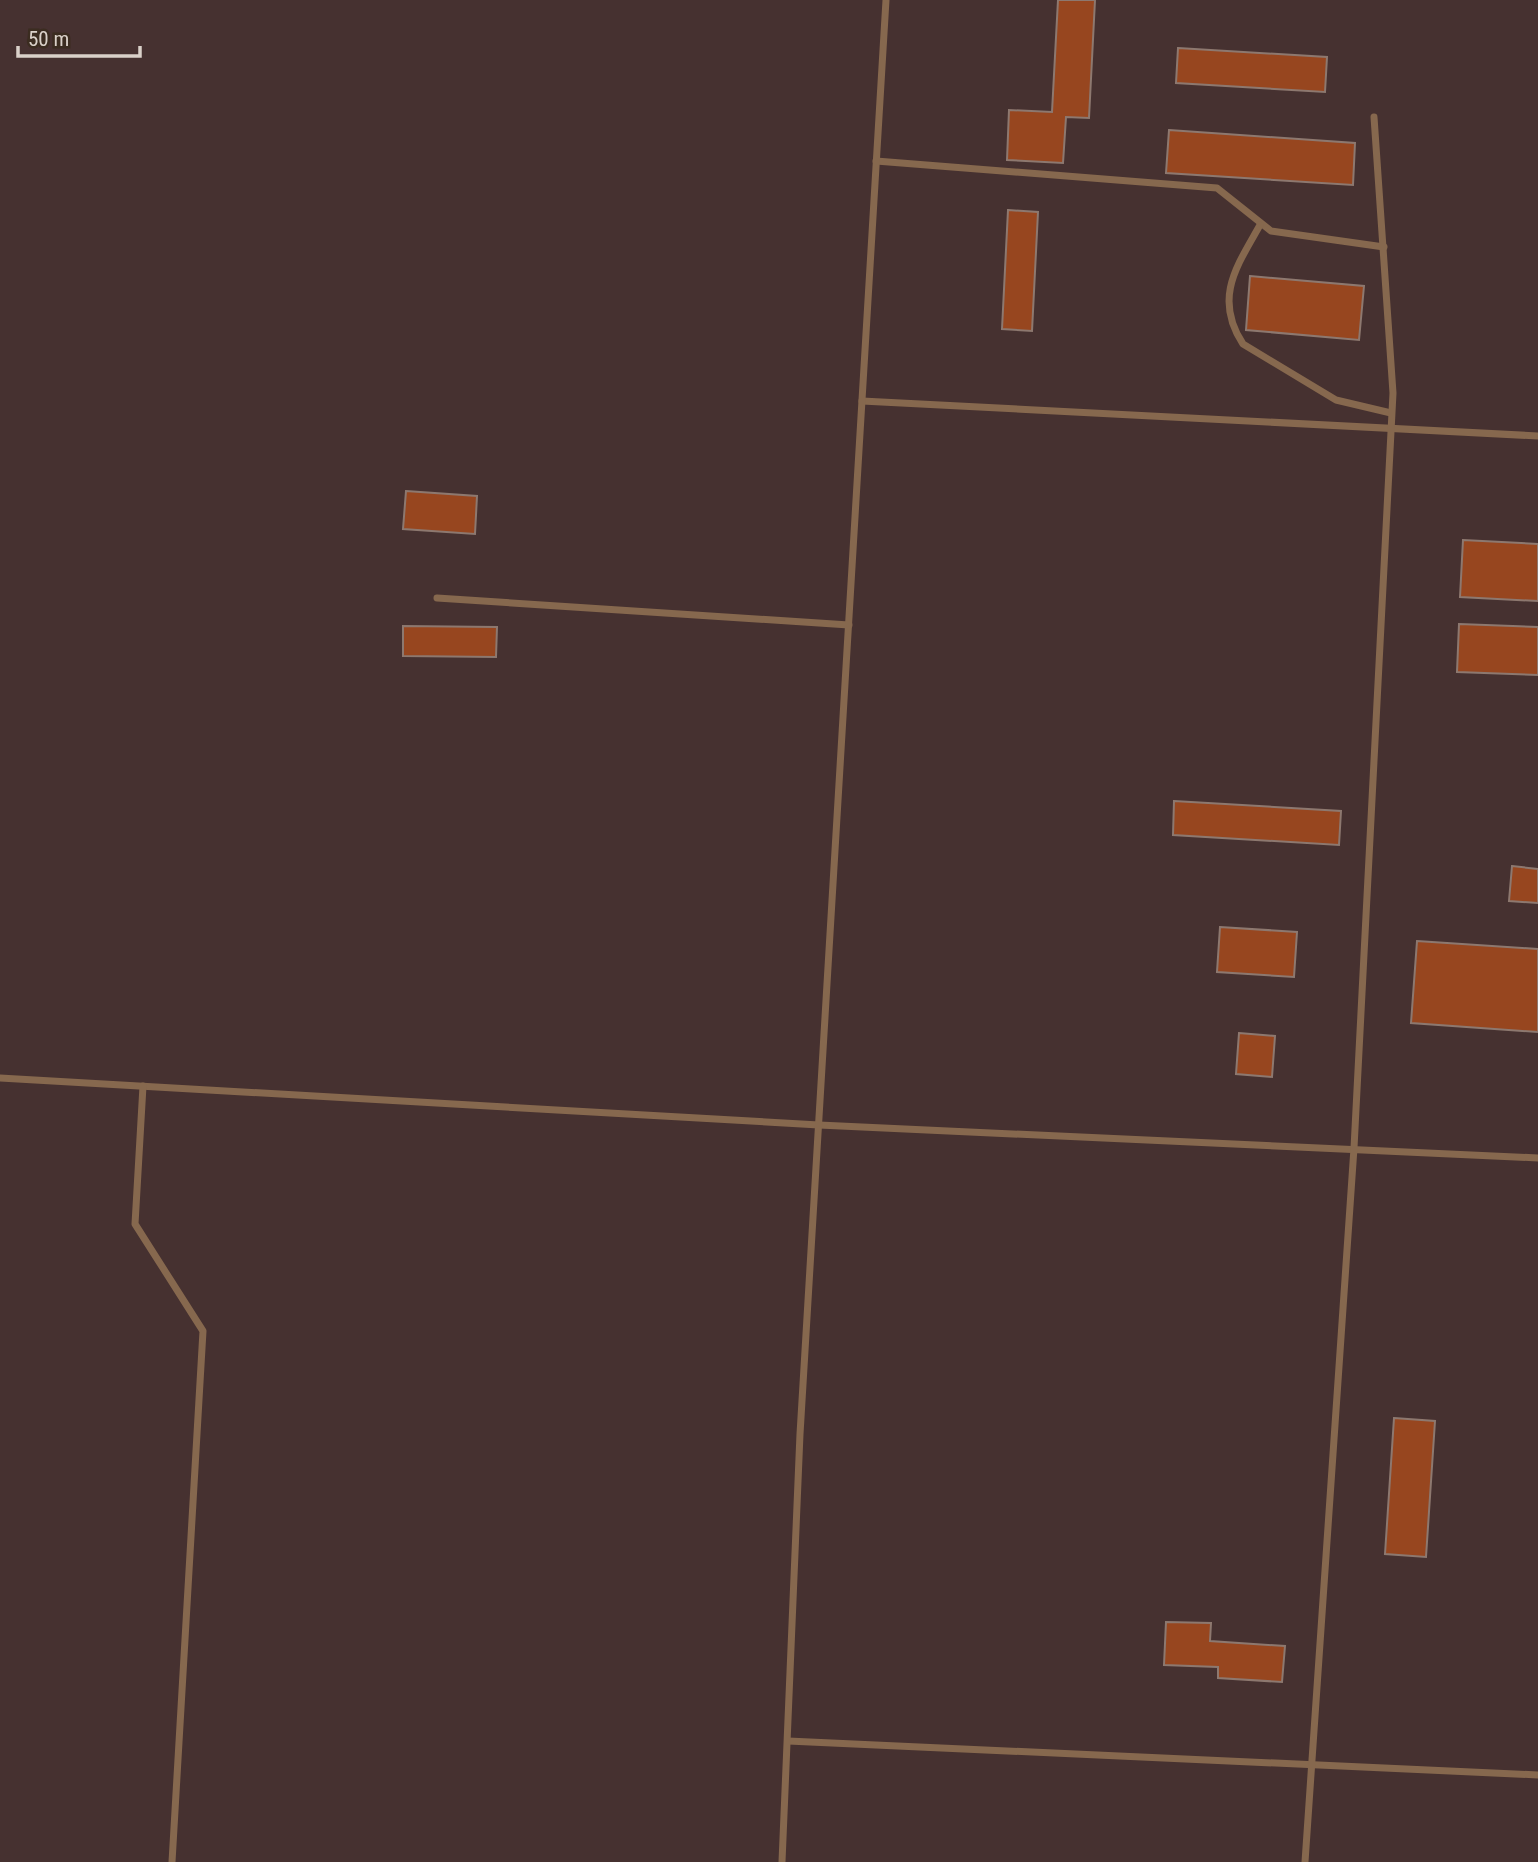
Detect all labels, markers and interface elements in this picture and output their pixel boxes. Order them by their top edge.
scale bar [18,14,140,58]
text: 50 m [28,27,69,51]

